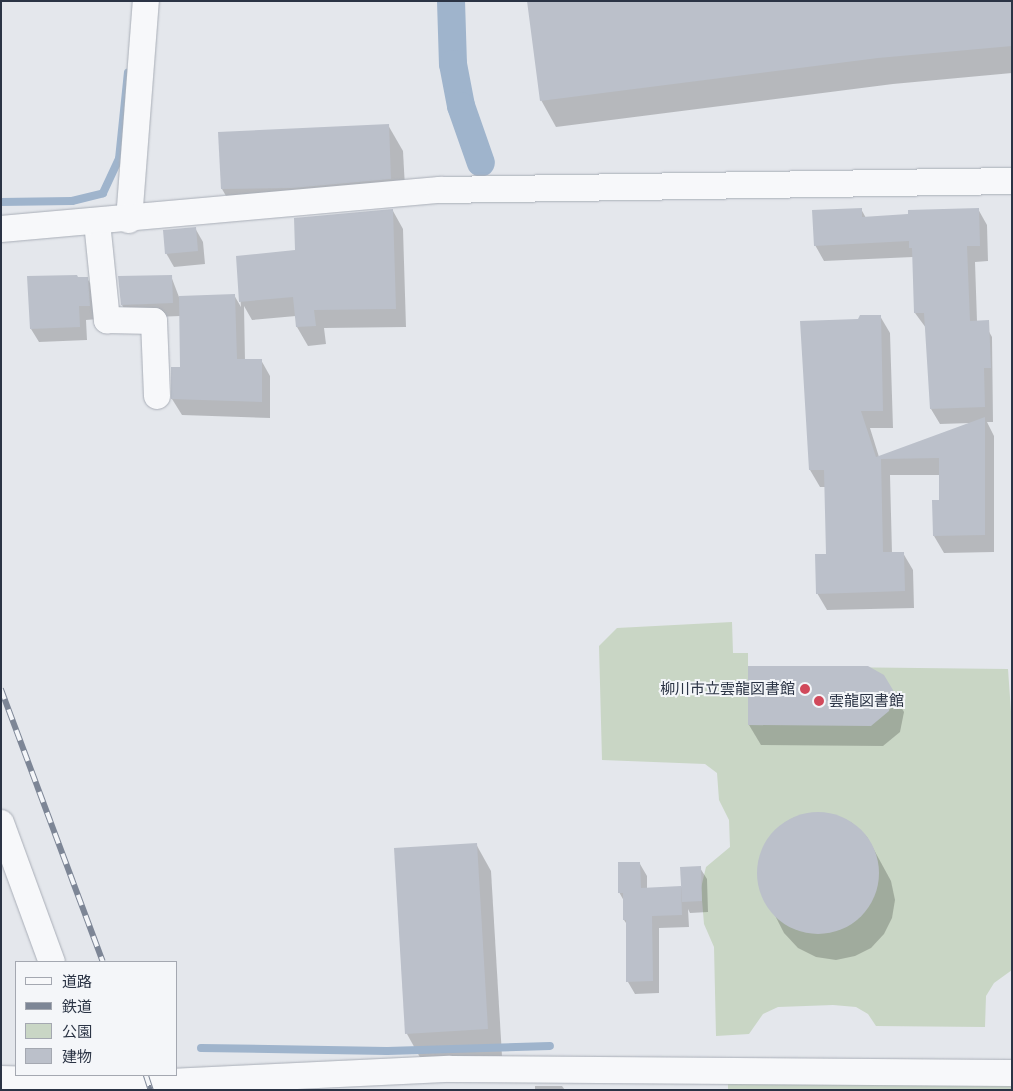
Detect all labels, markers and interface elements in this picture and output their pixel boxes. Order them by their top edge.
place label: 柳川市立雲龍図書館 [660,680,795,698]
marker: 柳川市立雲龍図書館 [799,683,811,695]
place label: 雲龍図書館 [829,692,904,710]
marker: 雲龍図書館 [813,695,825,707]
legend [15,961,178,1076]
text: 道路 [62,972,92,990]
text: 鉄道 [62,997,92,1015]
text: 公園 [62,1022,92,1040]
text: 建物 [62,1047,92,1065]

